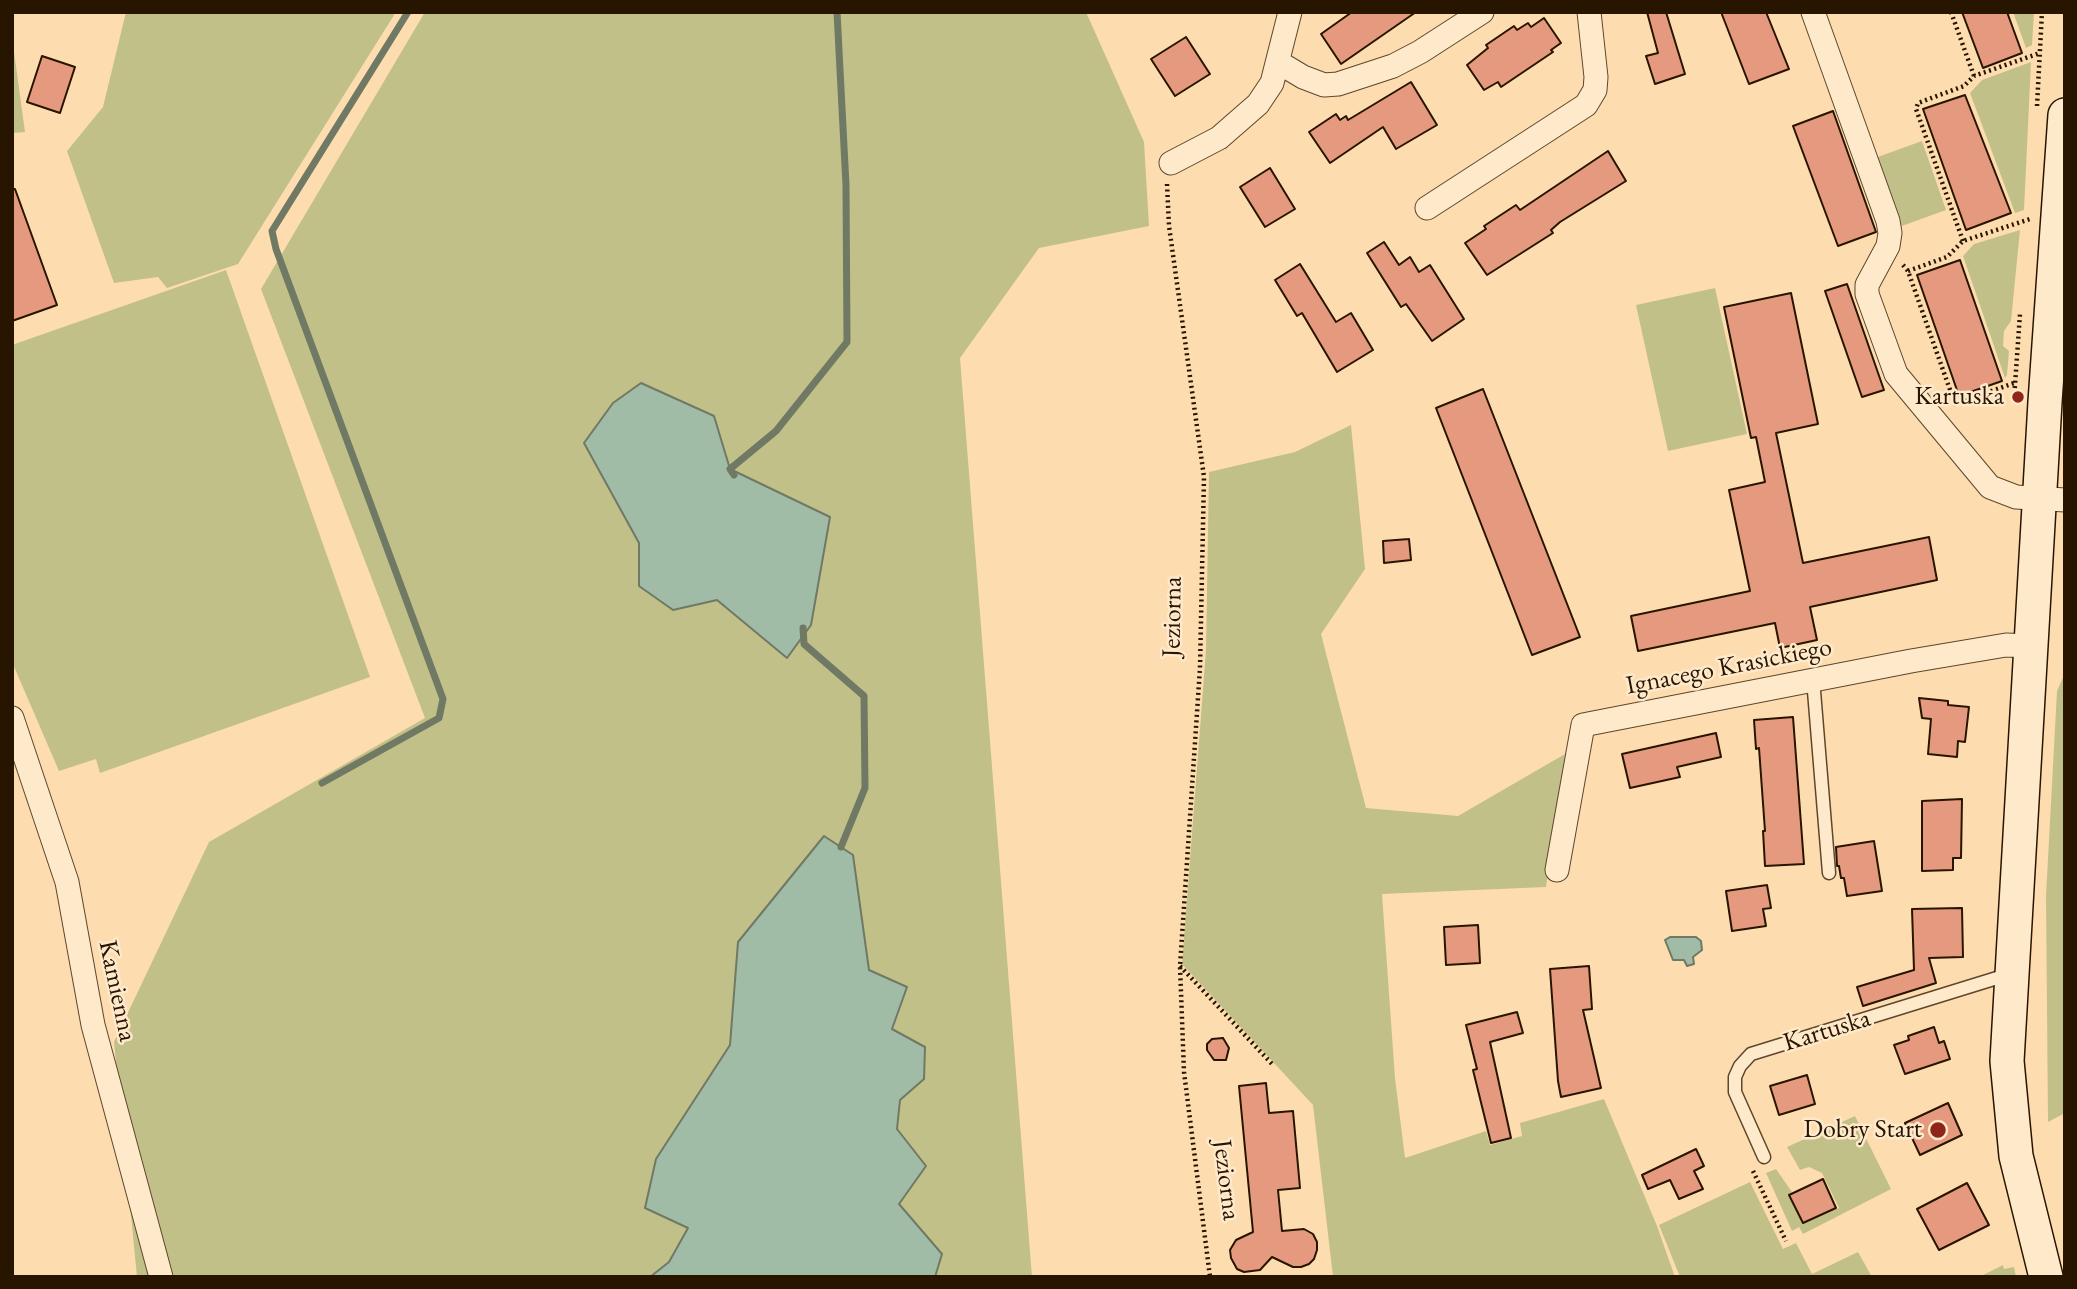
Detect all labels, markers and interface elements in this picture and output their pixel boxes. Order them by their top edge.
place label: Kartuska [1914,381,2004,413]
marker: Kartuska [2010,389,2026,405]
street label: Jeziorna [1157,576,1189,658]
street label: Ignacego Krasickiego [1624,632,1834,702]
street label: Kamienna [91,938,143,1044]
street label: Kartuska [1780,1003,1874,1059]
place label: Dobry Start [1803,1114,1922,1146]
marker: Dobry Start [1928,1120,1948,1140]
street label: Jeziorna [1206,1138,1246,1222]

